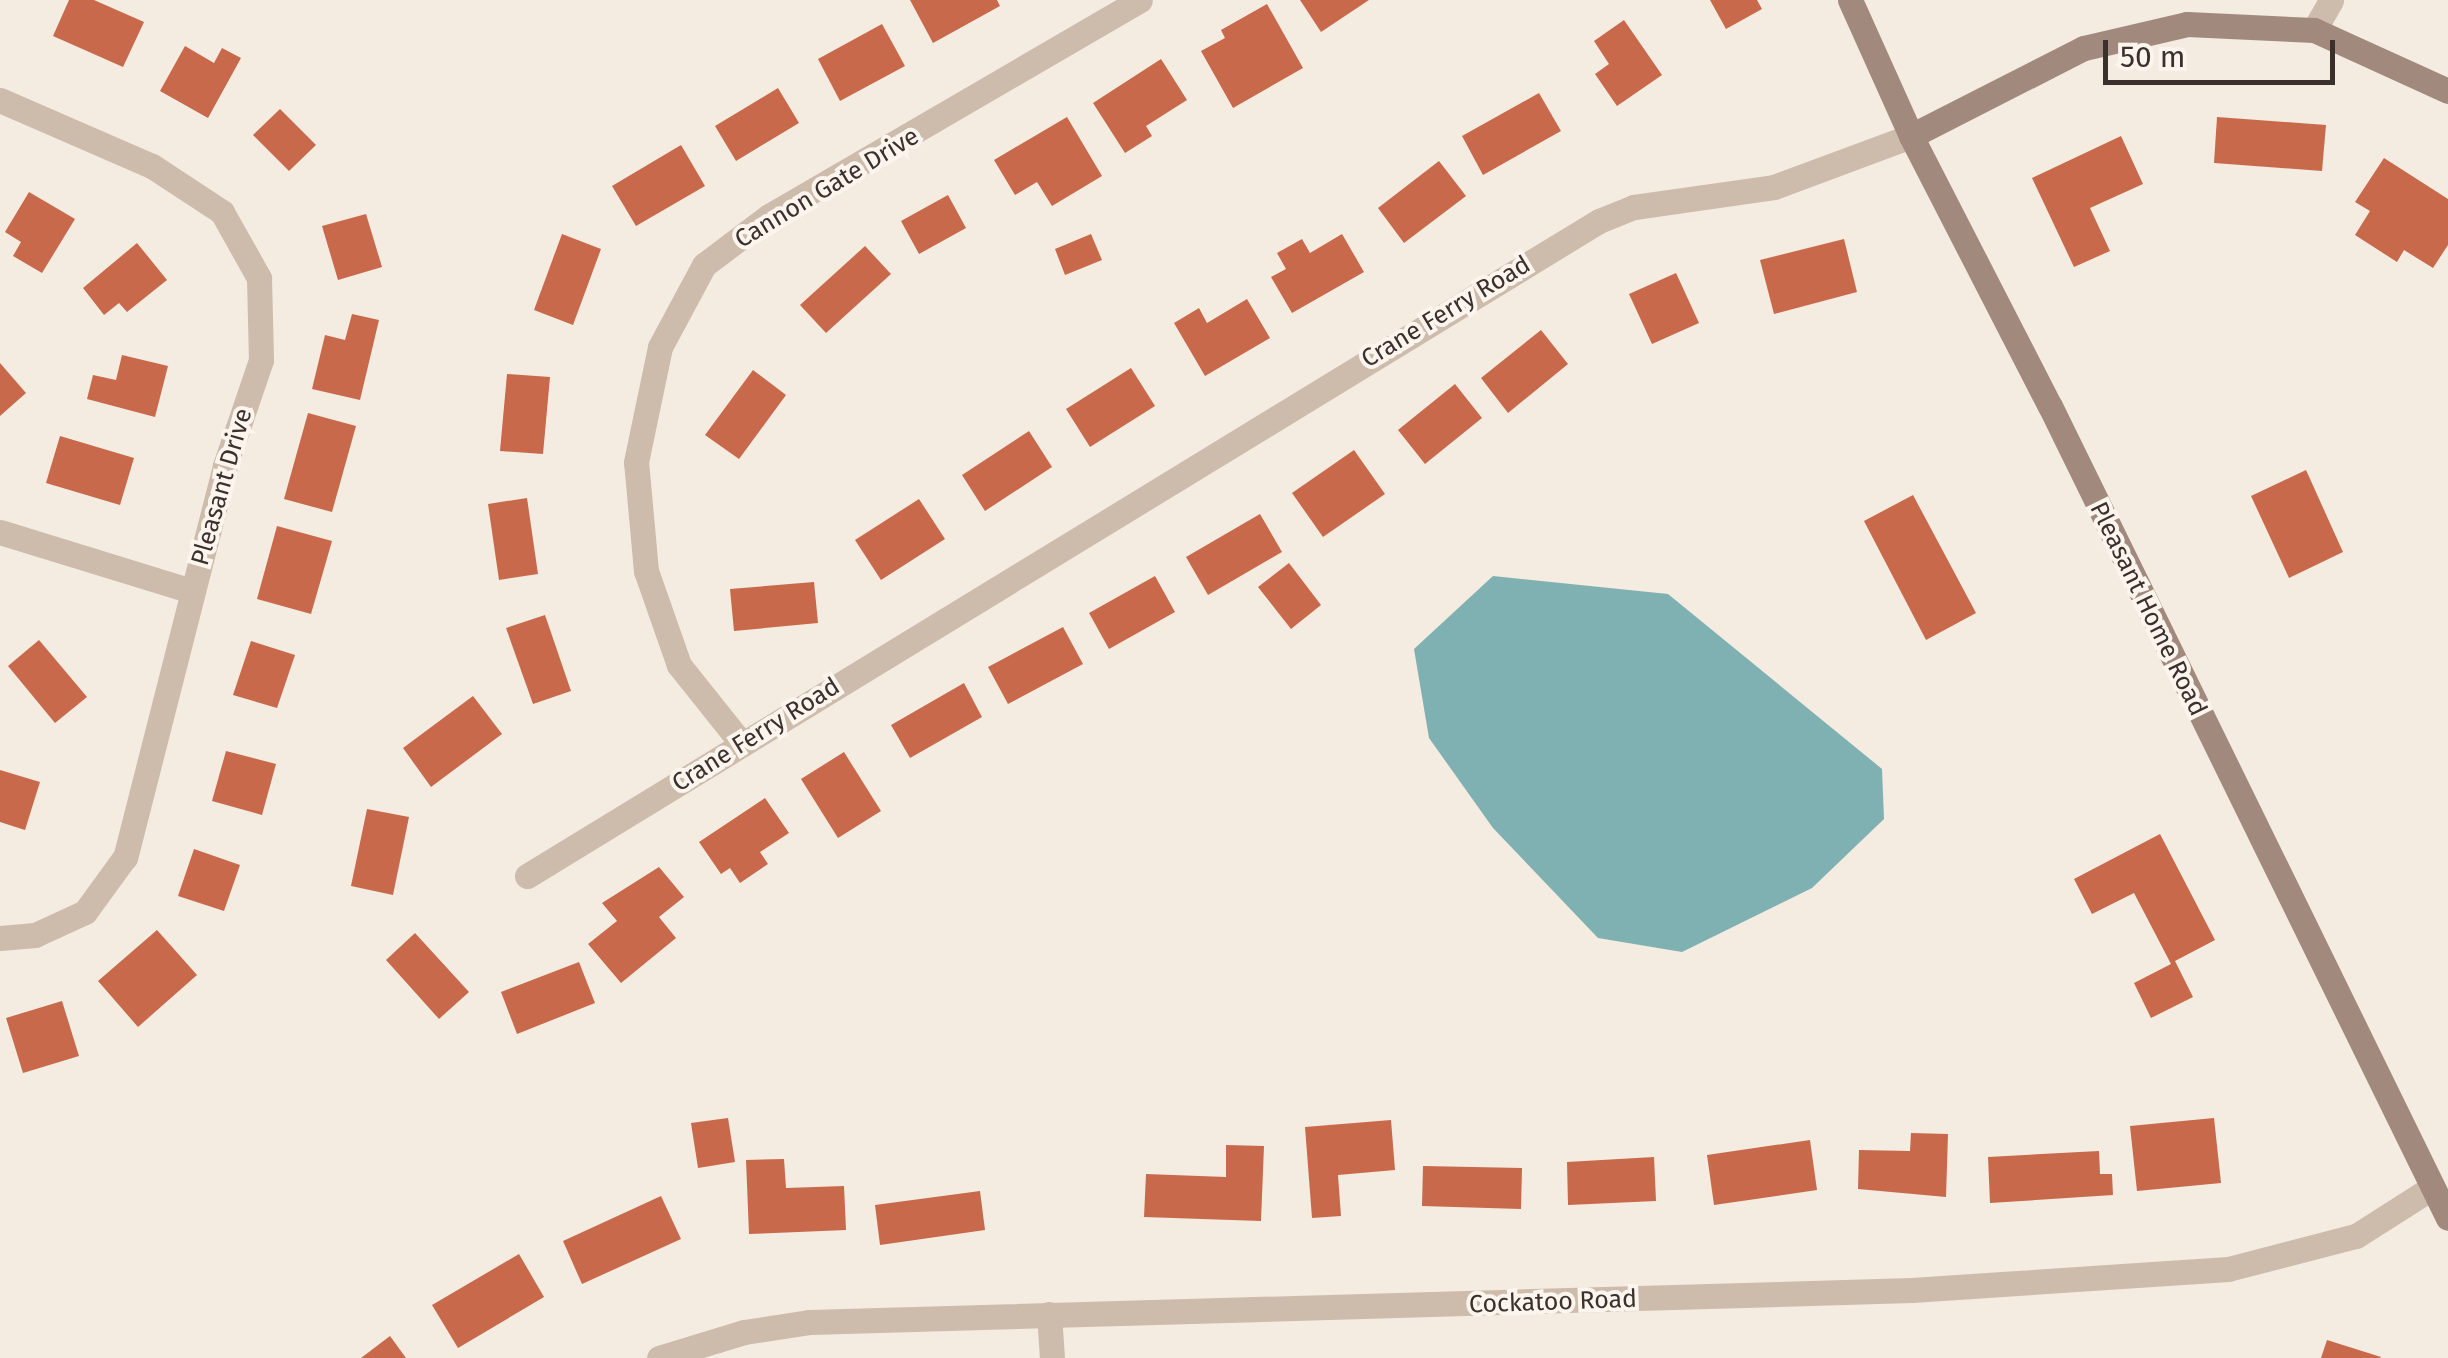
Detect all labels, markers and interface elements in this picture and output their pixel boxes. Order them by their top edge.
scale bar [2108,20,2340,82]
text: 50 m [2120,39,2185,75]
street label: Cannon Gate Drive [730,121,924,255]
street label: Crane Ferry Road [1356,250,1536,374]
street label: Pleasant Drive [185,405,259,569]
street label: Pleasant Home Road [2083,497,2213,721]
street label: Crane Ferry Road [667,671,845,799]
street label: Cockatoo Road [1468,1284,1638,1320]

